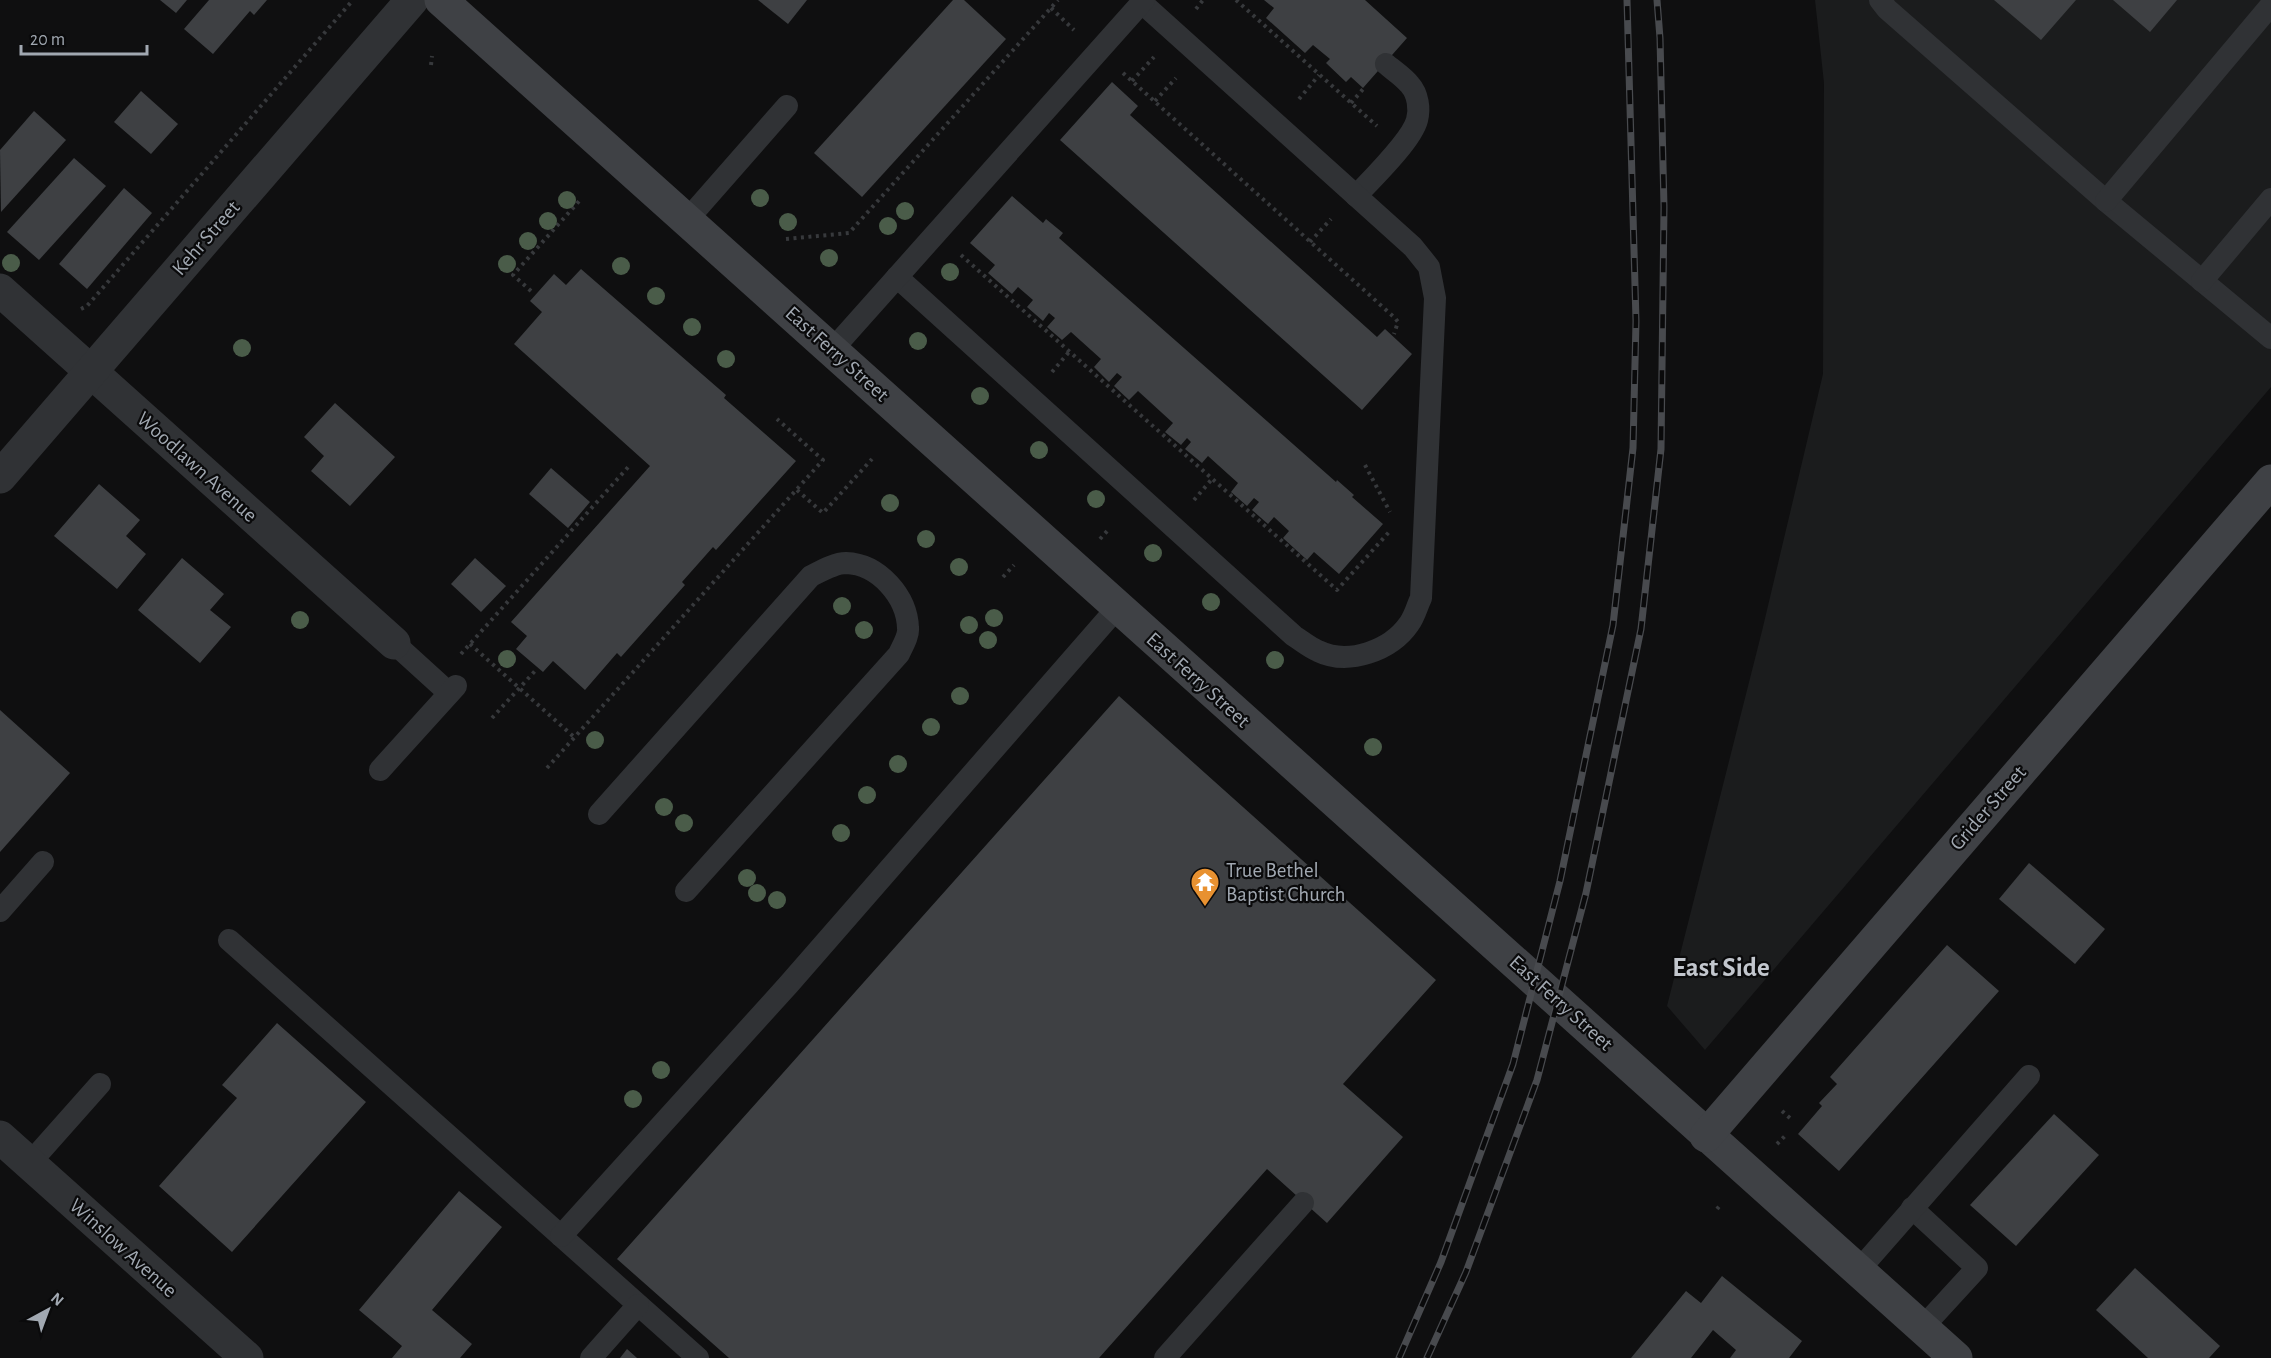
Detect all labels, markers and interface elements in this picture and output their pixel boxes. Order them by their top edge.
scale bar [21,18,147,56]
text: 20 m [30,31,65,49]
street label: Kehr Street [168,197,244,279]
street label: East Ferry Street [781,302,893,406]
street label: Woodlawn Avenue [133,408,261,526]
street label: East Ferry Street [1142,628,1254,732]
street label: Grider Street [1946,762,2030,854]
place label: True Bethel Baptist Church [1226,860,1346,905]
temple icon: True Bethel Baptist Church [1189,866,1221,908]
street label: East Ferry Street [1505,951,1617,1055]
district label: East Side [1672,954,1770,981]
street label: Winslow Avenue [65,1195,181,1301]
north arrow [18,1280,78,1340]
text: N [48,1290,67,1309]

